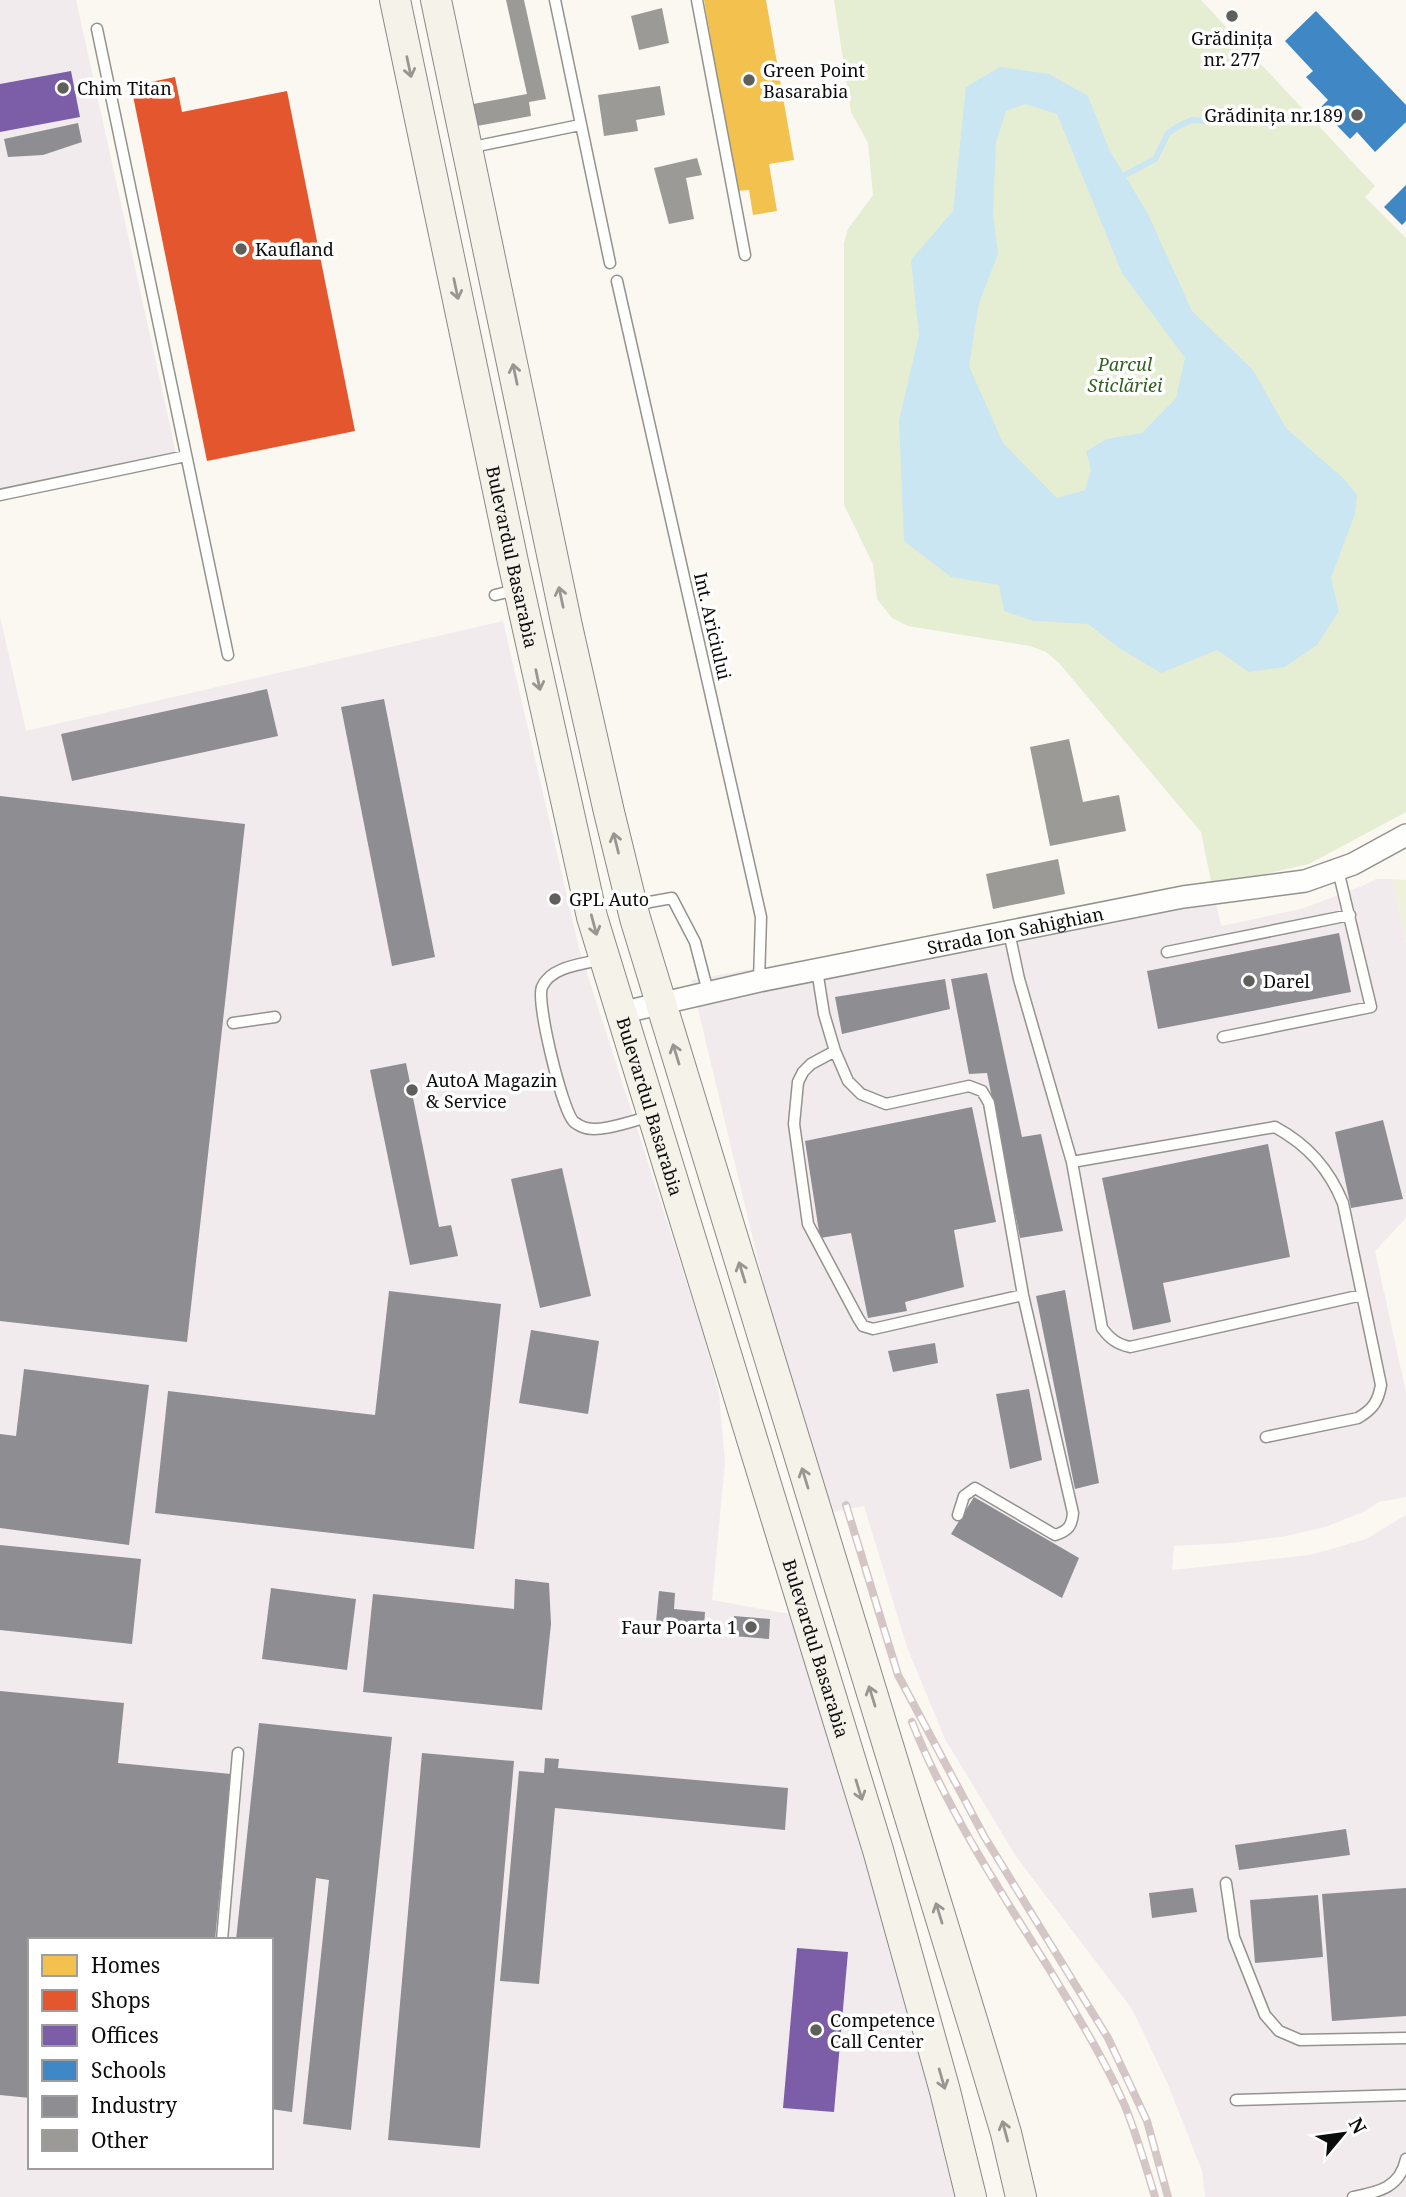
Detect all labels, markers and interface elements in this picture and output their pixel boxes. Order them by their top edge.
marker: Grădinița nr. 277 [1224,8,1240,24]
place label: Grădinița nr. 277 [1191,26,1273,71]
one-way arrow [402,55,416,78]
place label: Green Point Basarabia [763,58,865,103]
marker: Green Point Basarabia [741,72,757,88]
place label: Chim Titan [77,76,172,100]
marker: Chim Titan [55,80,71,96]
place label: Grădinița nr.189 [1204,103,1343,127]
marker: Grădinița nr.189 [1349,107,1365,123]
place label: Kaufland [255,237,334,261]
marker: Kaufland [233,241,249,257]
one-way arrow [449,277,463,300]
park label: Parcul Sticlăriei [1088,352,1163,397]
one-way arrow [508,363,521,386]
street label: Bulevardul Basarabia [481,464,544,650]
street label: Int. Ariciului [689,570,737,682]
one-way arrow [554,586,568,609]
one-way arrow [532,668,546,691]
one-way arrow [609,832,622,855]
place label: GPL Auto [569,887,649,911]
marker: GPL Auto [547,891,563,907]
street label: Strada Ion Sahighian [925,901,1106,959]
one-way arrow [589,914,602,936]
place label: Darel [1263,969,1310,993]
marker: Darel [1241,973,1257,989]
street label: Bulevardul Basarabia [611,1014,689,1199]
one-way arrow [669,1043,682,1065]
place label: AutoA Magazin & Service [426,1068,558,1113]
marker: AutoA Magazin & Service [404,1082,420,1098]
one-way arrow [734,1261,747,1283]
one-way arrow [798,1467,811,1489]
street label: Bulevardul Basarabia [778,1556,855,1741]
place label: Faur Poarta 1 [621,1615,737,1639]
marker: Faur Poarta 1 [743,1619,759,1635]
one-way arrow [864,1685,877,1707]
one-way arrow [854,1779,867,1801]
one-way arrow [931,1902,944,1924]
legend [28,1938,273,2169]
text: Homes [91,1951,160,1979]
text: Shops [91,1986,150,2014]
place label: Competence Call Center [830,2008,935,2053]
text: Offices [91,2021,159,2049]
marker: Competence Call Center [808,2022,824,2038]
text: Schools [91,2056,166,2084]
one-way arrow [936,2068,949,2090]
text: Industry [91,2091,177,2119]
north arrow [1308,2099,1378,2169]
text: N [1343,2113,1373,2139]
one-way arrow [997,2120,1010,2142]
text: Other [91,2126,149,2154]

